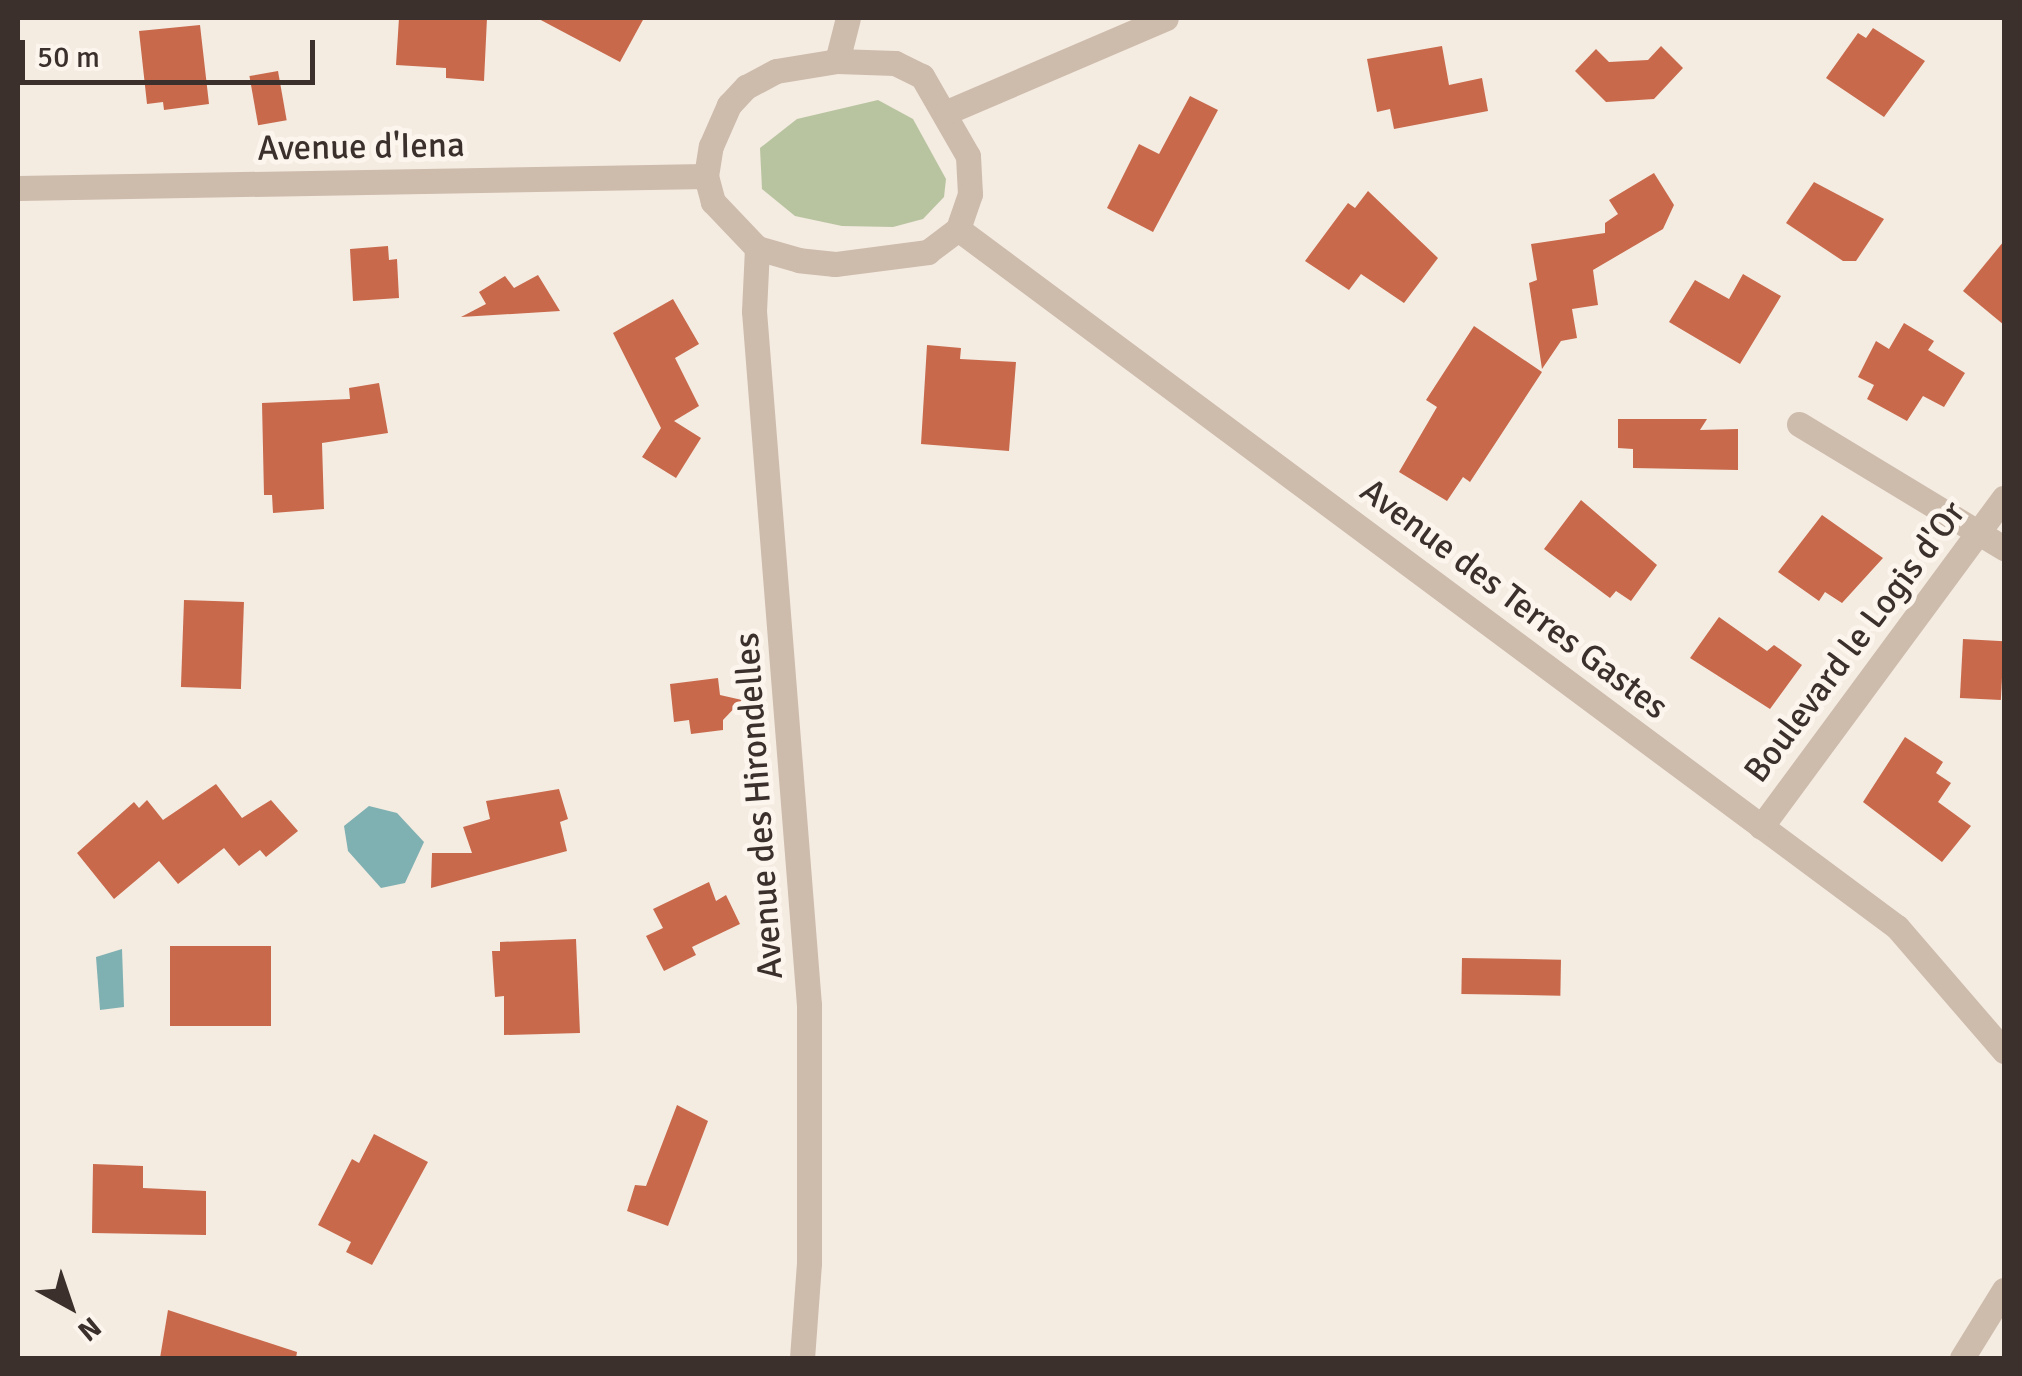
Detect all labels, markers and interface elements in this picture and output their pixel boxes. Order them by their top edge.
scale bar [25,20,320,82]
text: 50 m [37,39,100,76]
street label: Avenue d'Iena [257,124,465,170]
street label: Avenue des Terres Gastes [1352,470,1676,728]
street label: Boulevard le Logis d'Or [1736,493,1974,791]
street label: Avenue des Hirondelles [726,631,792,981]
north arrow [20,1256,120,1356]
text: N [71,1310,108,1348]

